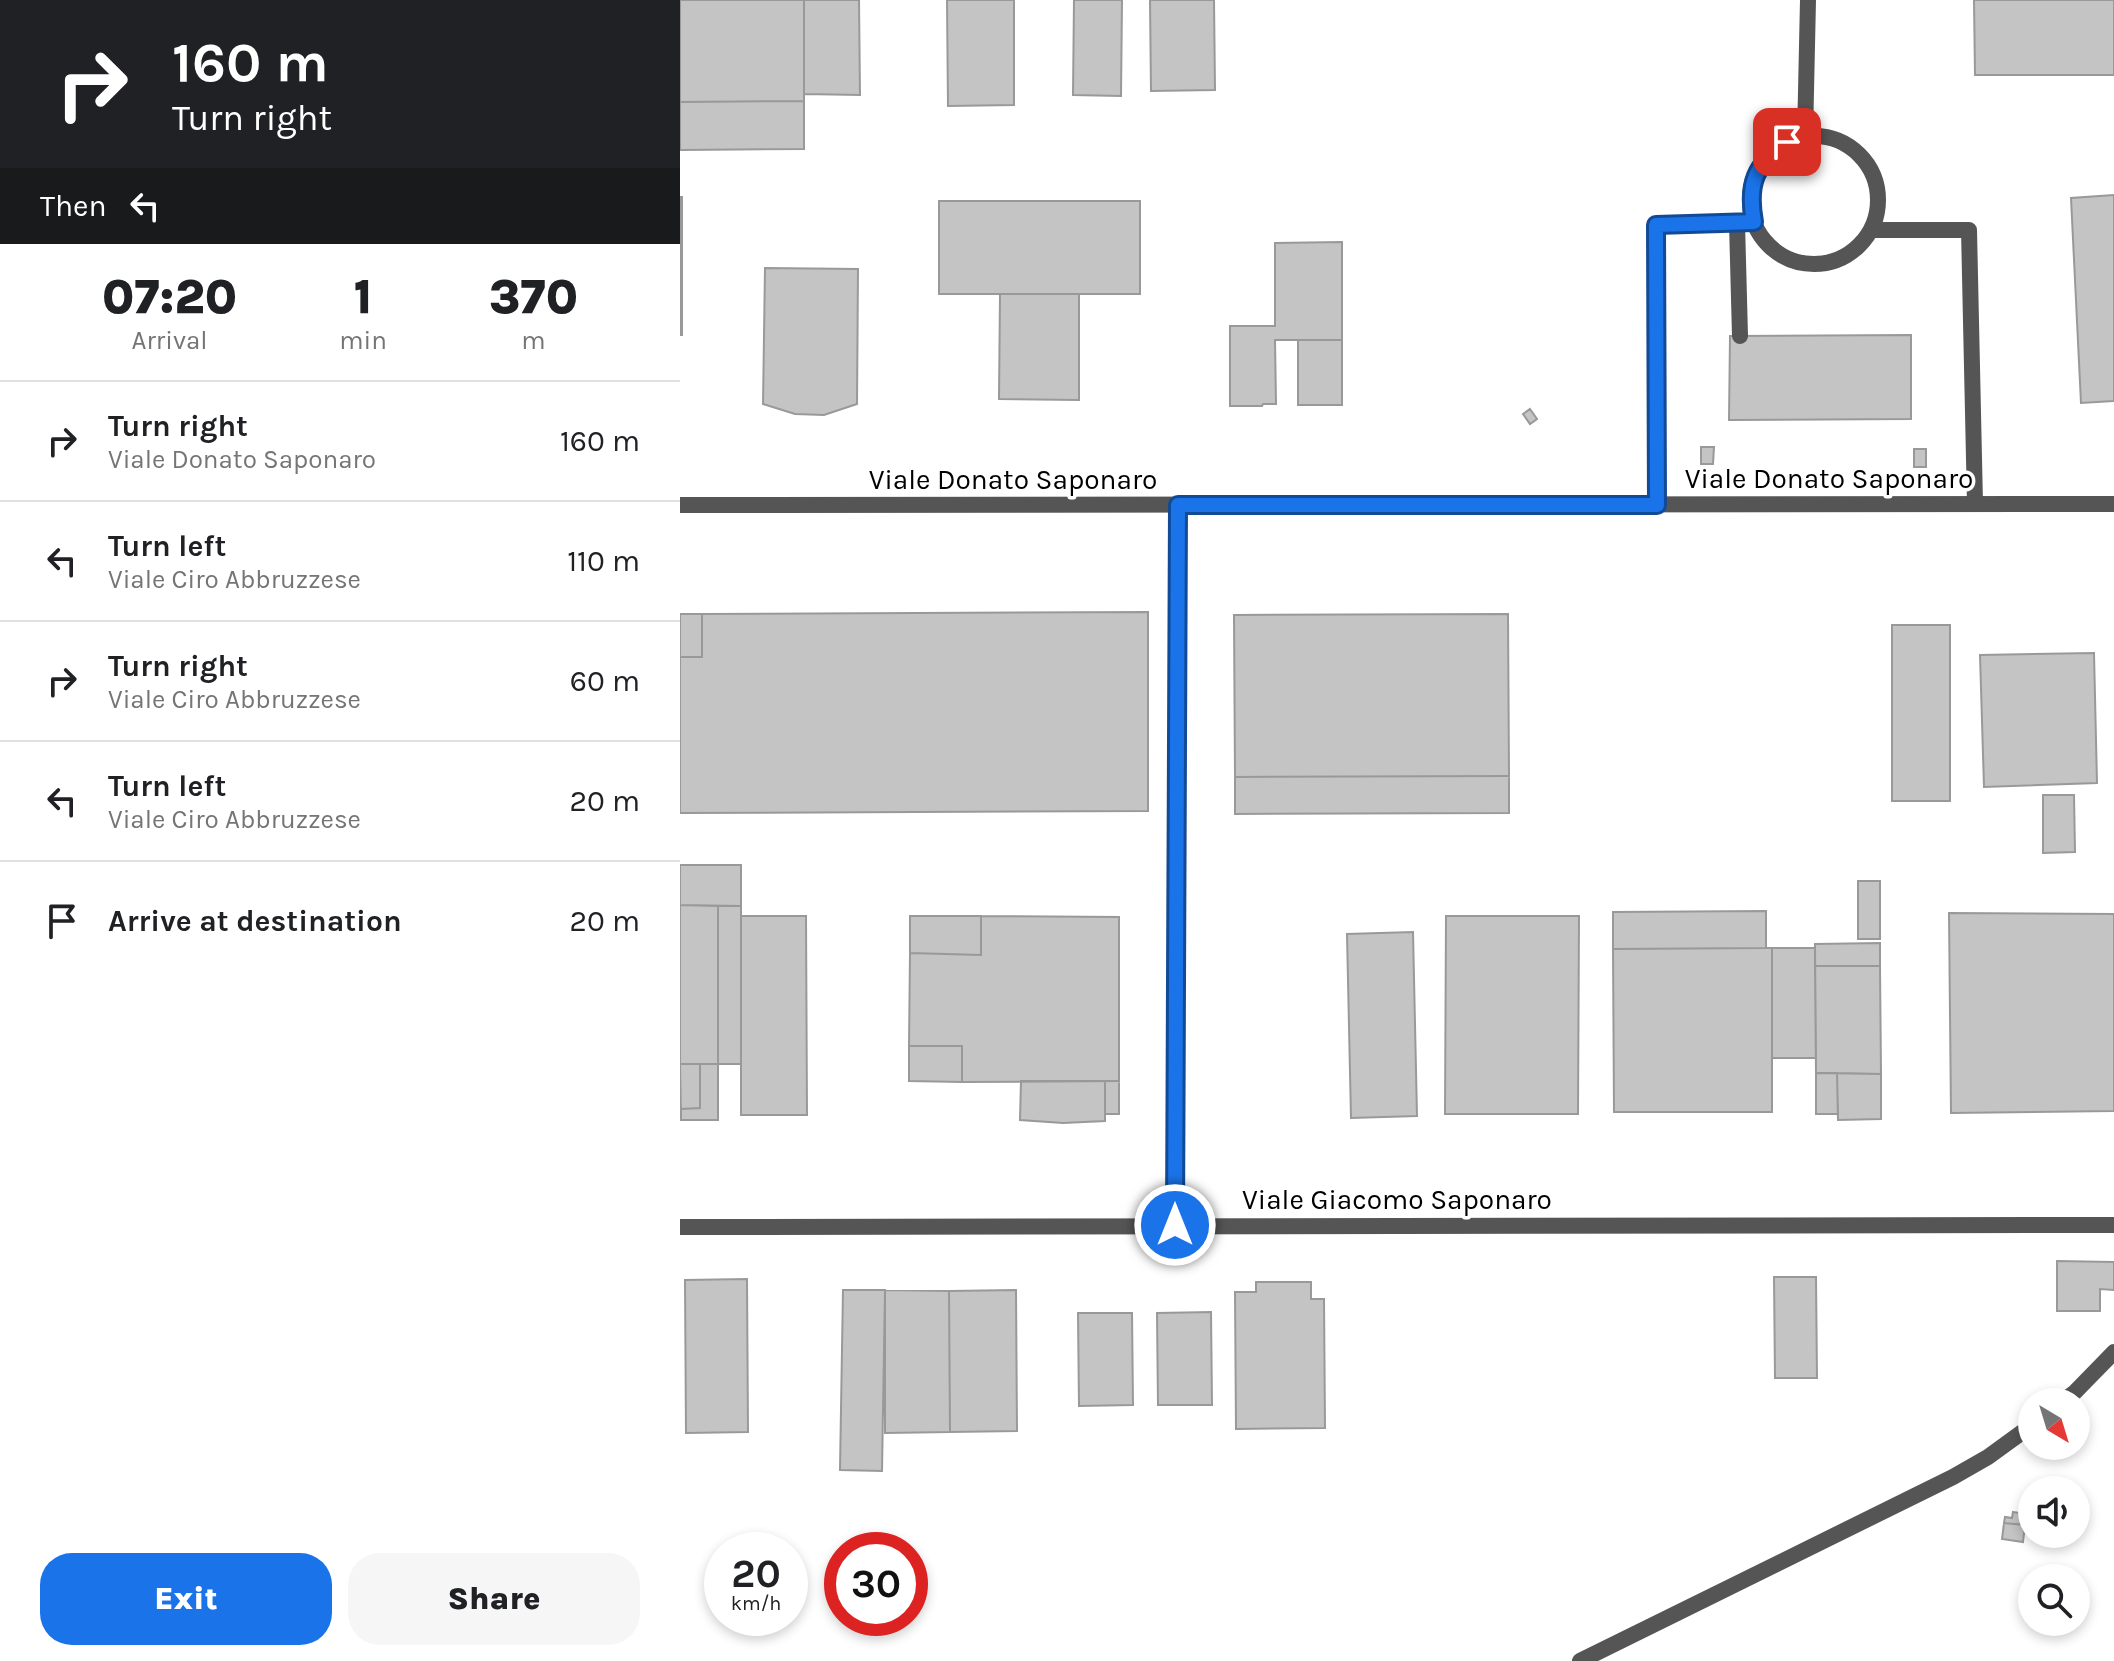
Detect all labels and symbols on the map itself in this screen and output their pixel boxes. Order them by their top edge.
pin [1753,108,1821,176]
street label: Viale Donato Saponaro [1685,462,1973,495]
street label: Viale Donato Saponaro [869,463,1157,496]
position arrow [1133,1183,1217,1267]
street label: Viale Giacomo Saponaro [1242,1183,1552,1216]
north arrow [2018,1388,2090,1460]
speed limit sign: 30 [824,1532,928,1636]

